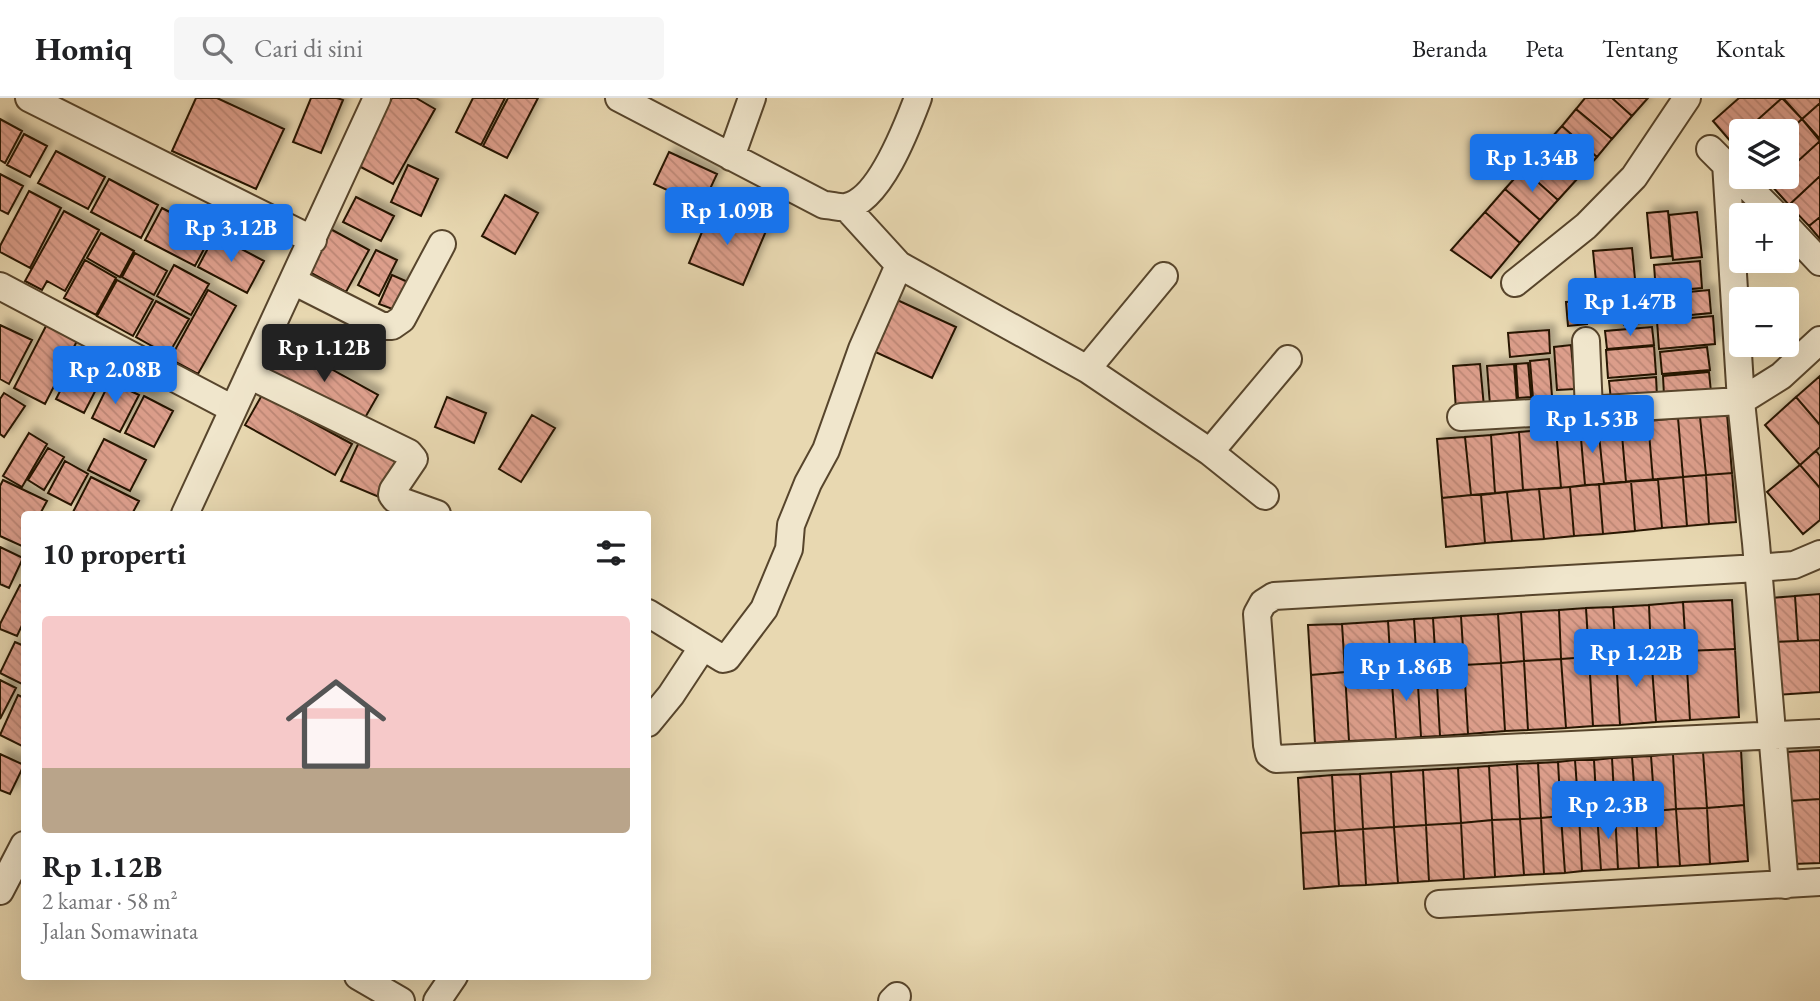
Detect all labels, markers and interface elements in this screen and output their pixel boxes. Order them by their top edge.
search box [174,17,664,80]
text: Homiq [35,27,132,70]
icon: search [198,29,236,67]
text: Cari di sini [254,31,363,65]
text: Beranda [1412,33,1487,64]
text: Peta [1525,33,1564,64]
text: Tentang [1602,33,1678,64]
text: Kontak [1716,33,1785,64]
map controls [1729,119,1799,357]
button: layers [1729,119,1799,189]
pin: Rp 1.34B [1460,134,1604,194]
text: Rp 1.34B [1486,142,1578,172]
pin: Rp 1.09B [655,188,799,247]
text: Rp 1.09B [681,195,773,225]
button: + [1729,203,1799,273]
pin: Rp 3.12B [159,204,303,264]
text: Rp 3.12B [185,212,277,242]
pin: Rp 1.47B [1558,278,1702,338]
text: Rp 1.47B [1584,286,1676,316]
button: − [1729,287,1799,357]
pin: Rp 1.12B [252,324,396,384]
text: Rp 1.12B [278,332,370,362]
pin: Rp 2.08B [43,346,187,406]
text: Rp 2.08B [69,354,161,384]
pin: Rp 1.53B [1520,396,1664,455]
text: Rp 1.53B [1546,403,1638,433]
text: 10 properti [42,534,186,573]
icon: filters [592,534,630,572]
pin: Rp 1.22B [1564,630,1708,689]
text: Rp 1.22B [1590,637,1682,667]
pin: Rp 1.86B [1334,644,1478,703]
text: Rp 1.86B [1360,651,1452,681]
icon: home [273,661,399,787]
pin: Rp 2.3B [1543,782,1673,841]
text: Rp 2.3B [1568,789,1648,819]
text: Rp 1.12B [42,847,162,886]
text: 2 kamar · 58 m² [42,886,178,916]
text: Jalan Somawinata [42,916,198,946]

